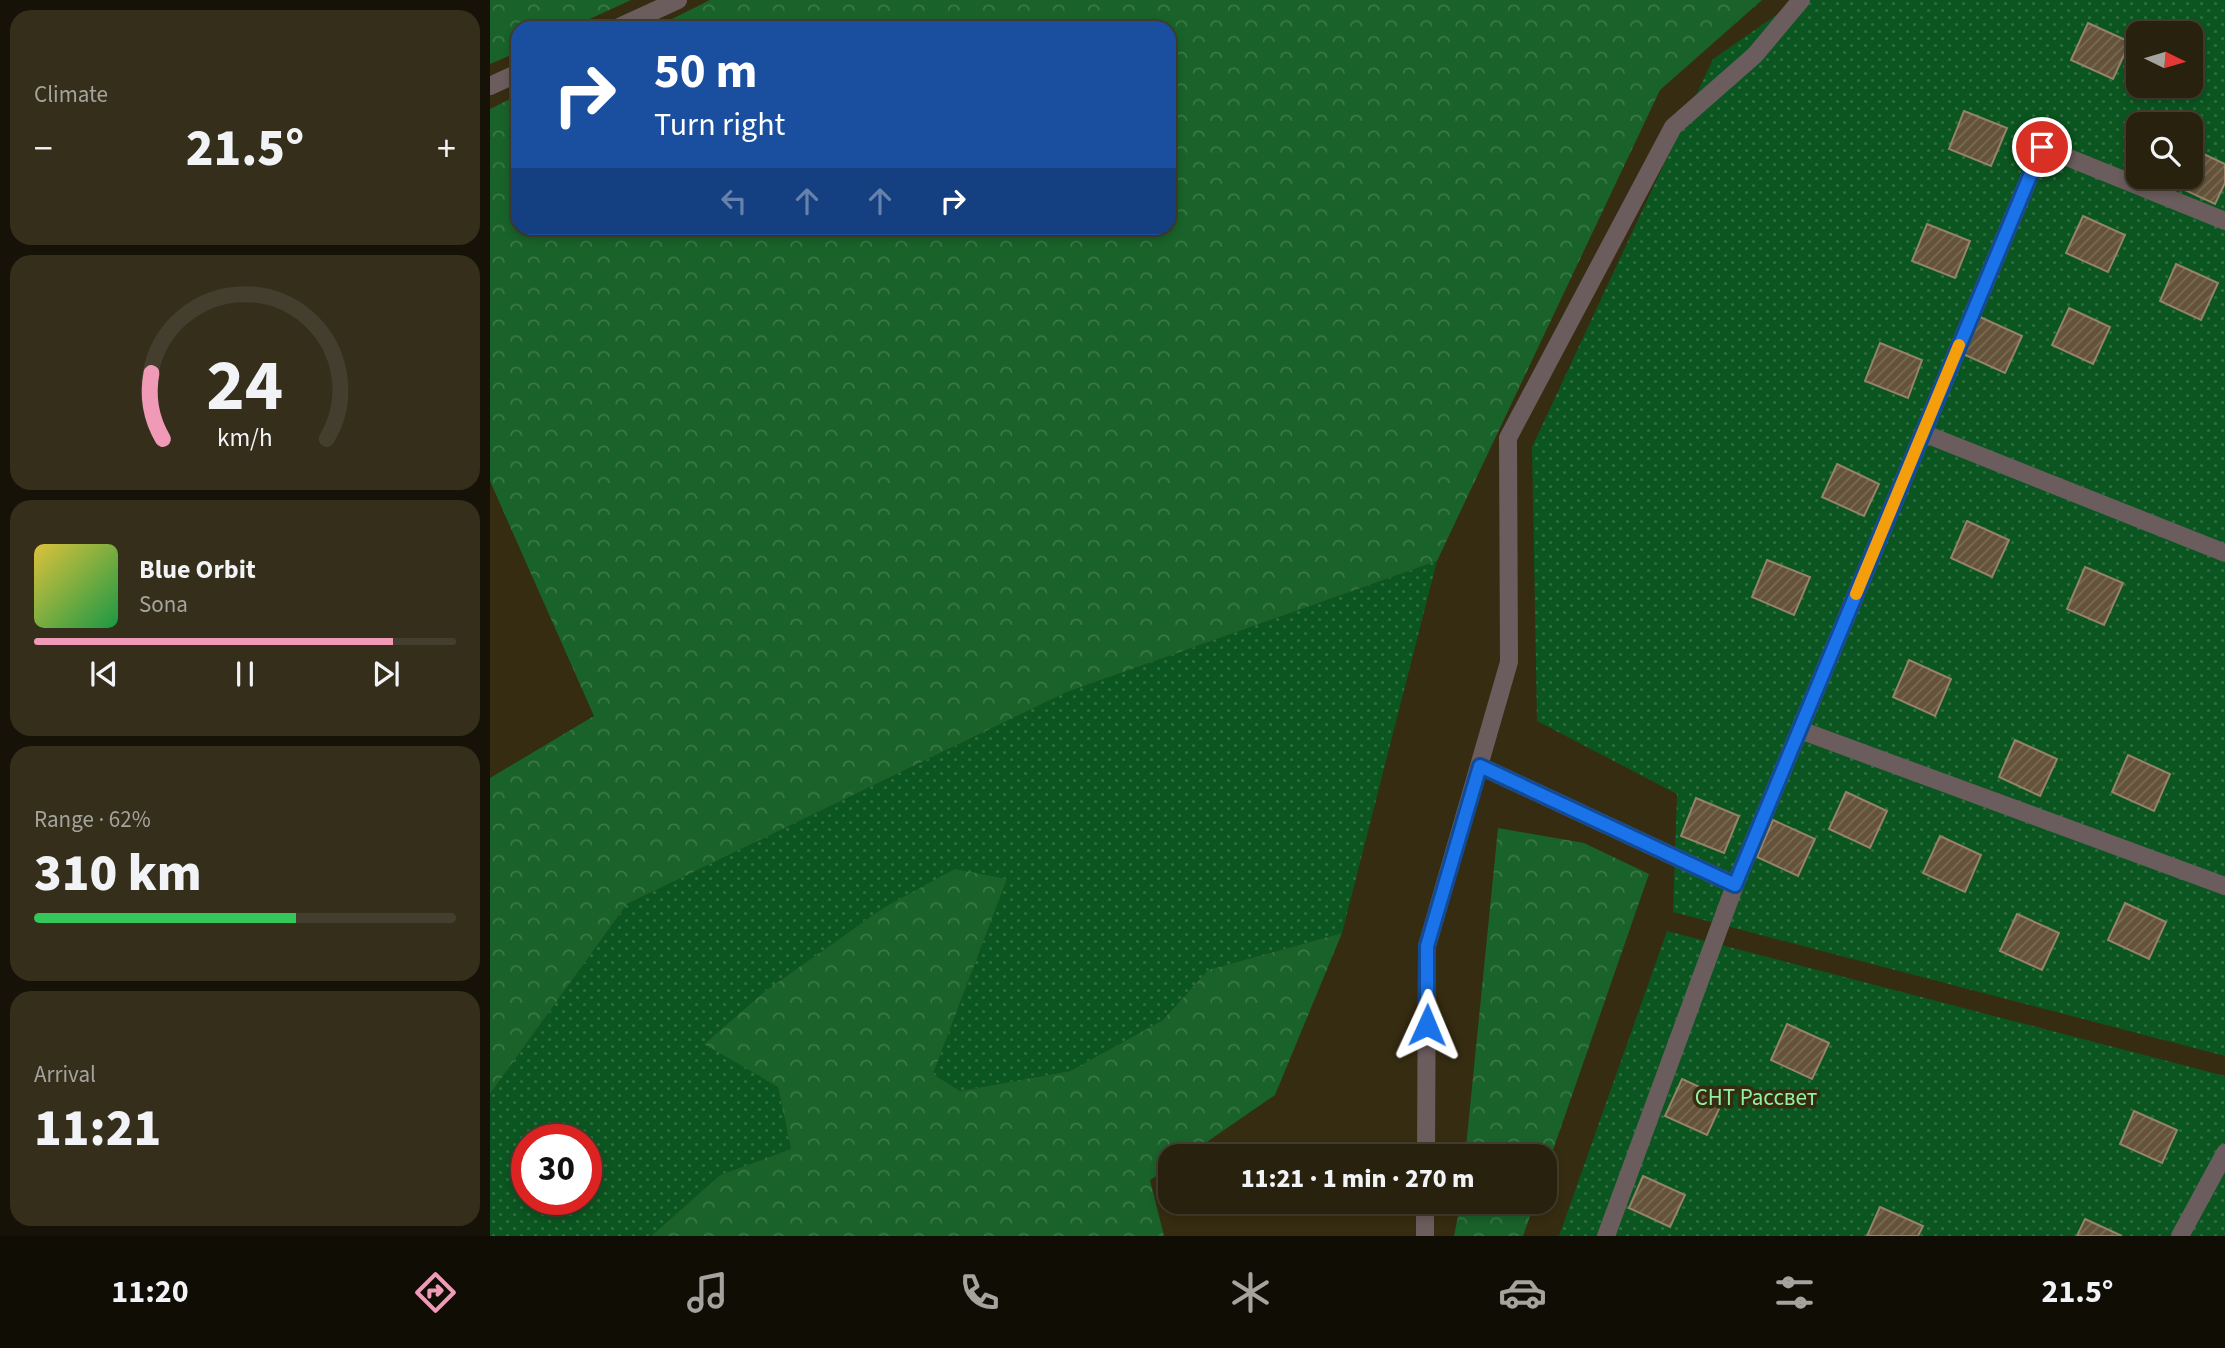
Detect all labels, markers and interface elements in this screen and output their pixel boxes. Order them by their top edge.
north arrow [2126,21,2203,98]
map controls [2126,21,2203,189]
text: 50 m [654,37,758,107]
icon: right [539,49,630,140]
text: Climate [34,78,108,111]
text: Turn right [654,102,785,148]
text: 21.5° [186,112,304,186]
button: search [2126,112,2203,189]
pin [2012,117,2072,177]
text: − [34,122,53,176]
text: + [437,122,456,176]
icon: arrive [2023,128,2061,166]
icon: left [715,182,753,220]
icon: ahead [788,182,826,220]
icon: ahead [861,182,899,220]
icon: right [934,182,972,220]
text: 24 [207,334,283,438]
text: km/h [217,420,273,456]
text: Blue Orbit [139,551,256,588]
text: Sona [139,588,188,621]
icon: previous [85,655,123,693]
icon: pause [226,655,264,693]
icon: next [367,655,405,693]
text: Range · 62% [34,803,151,836]
text: 310 km [34,837,202,911]
position arrow [1390,988,1464,1062]
text: Arrival [34,1058,96,1091]
park label: СНТ Рассвет [1695,1081,1817,1114]
text: 11:21 [34,1092,161,1166]
speed limit sign: 30 [511,1124,602,1215]
text: 11:21 · 1 min · 270 m [1241,1160,1474,1197]
icon: directions [411,1268,460,1317]
icon: music [683,1268,732,1317]
icon: phone [955,1268,1004,1317]
icon: climate [1226,1268,1275,1317]
icon: car [1498,1268,1547,1317]
icon: filters [1770,1268,1819,1317]
text: 11:20 [111,1269,189,1315]
text: 21.5° [2042,1269,2114,1315]

